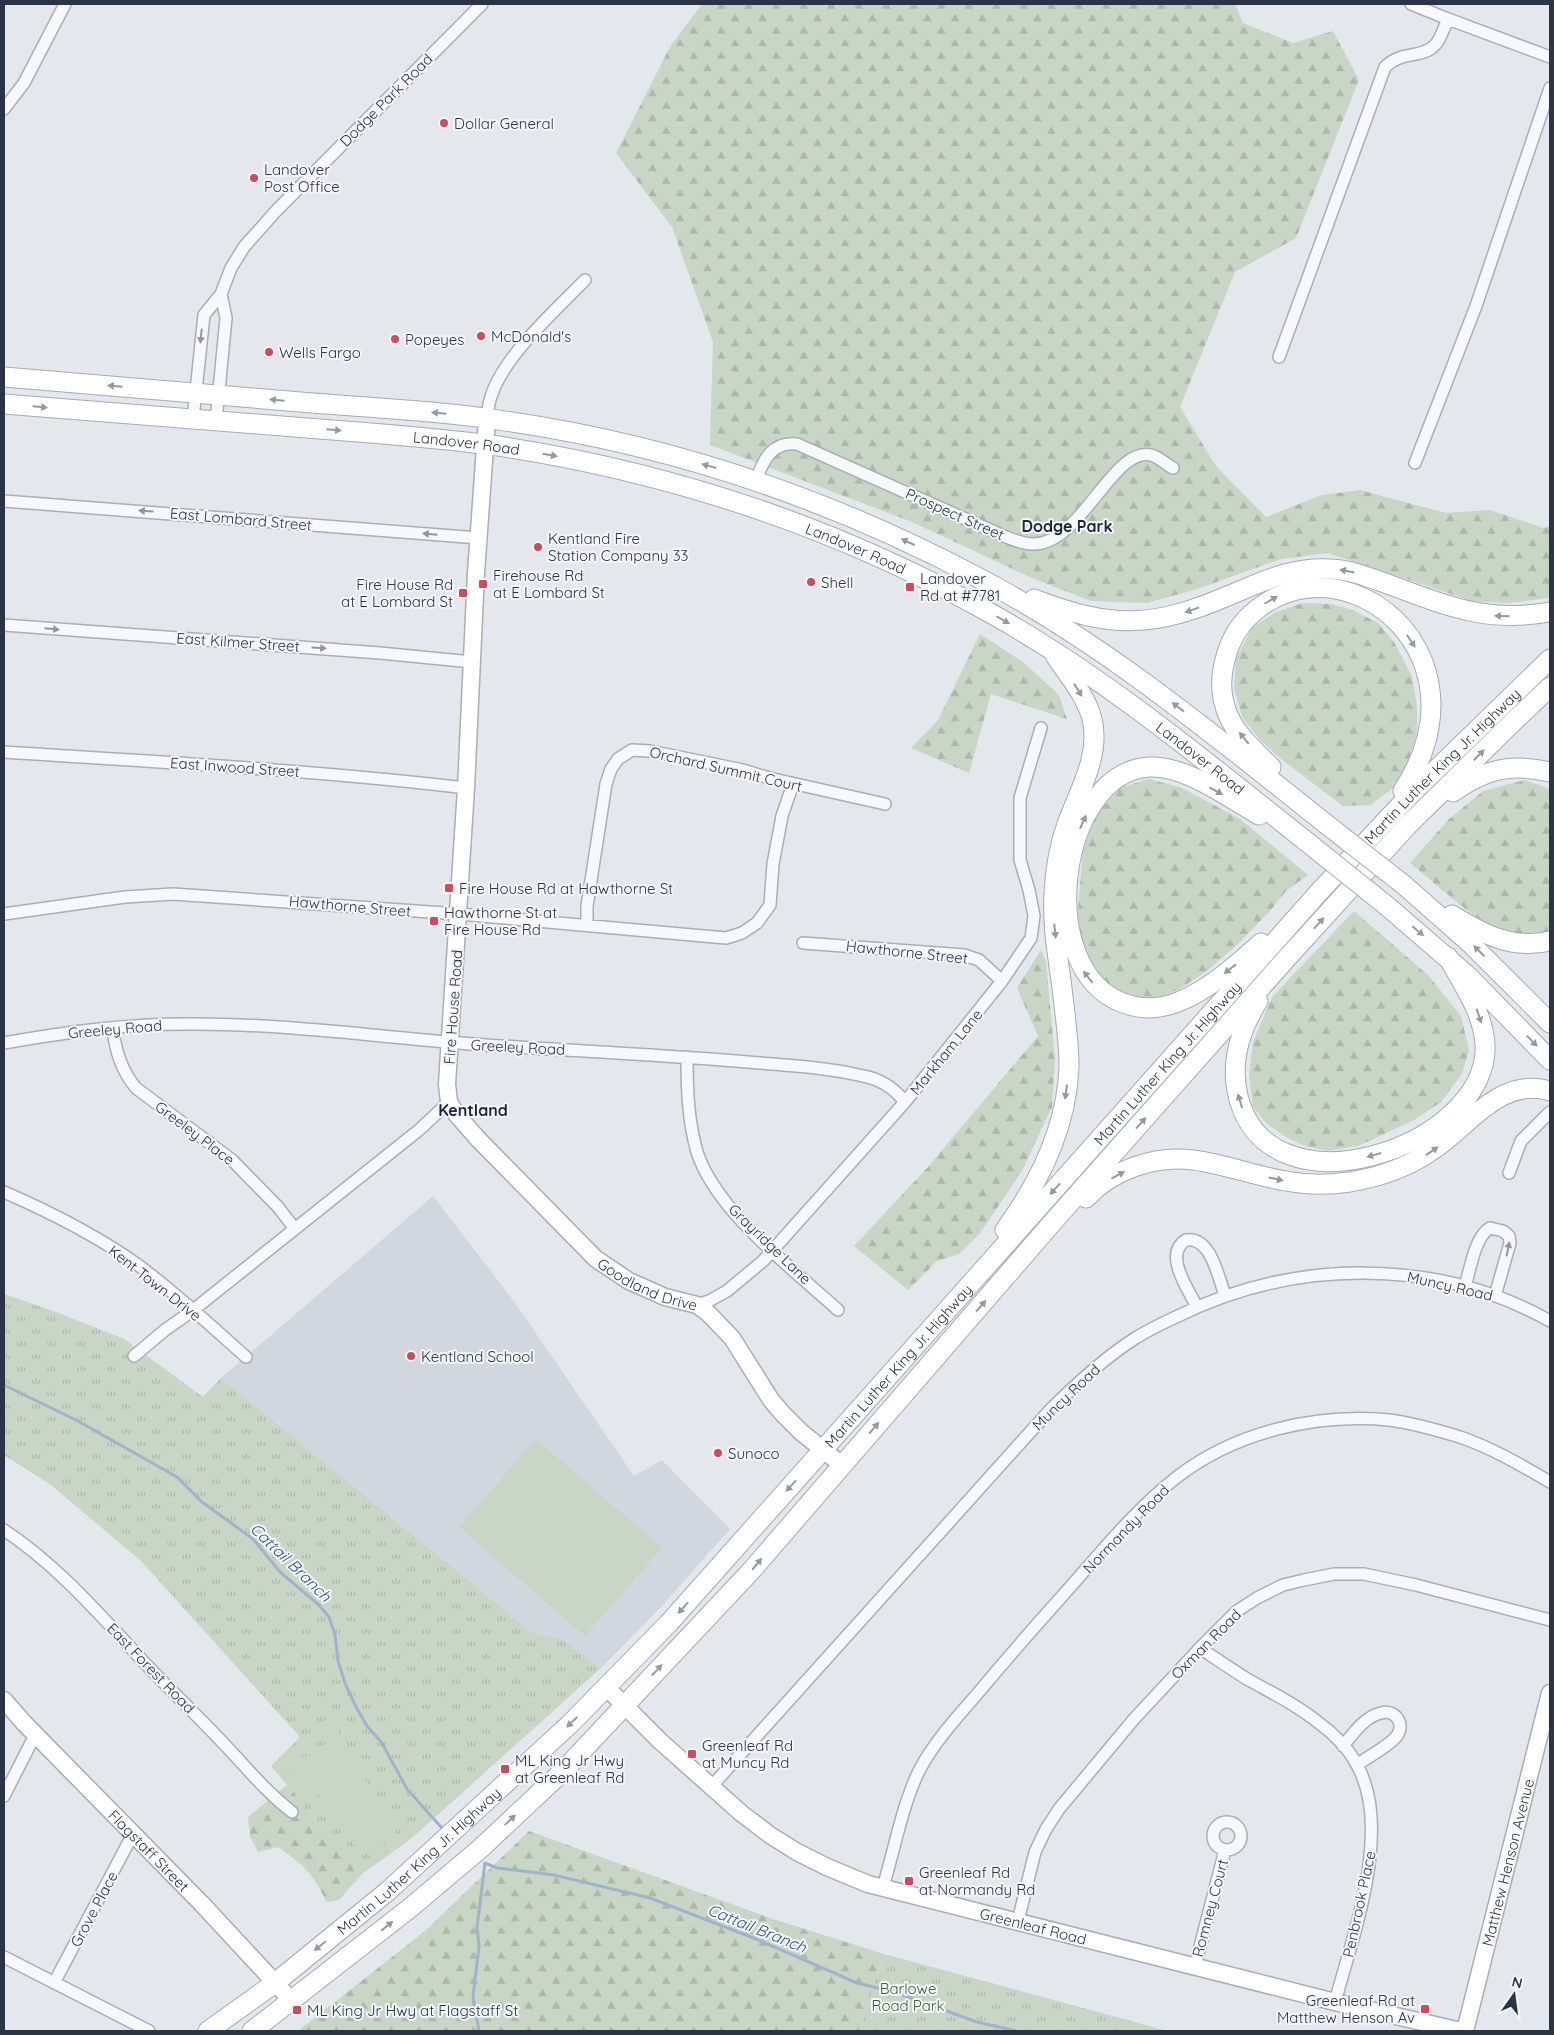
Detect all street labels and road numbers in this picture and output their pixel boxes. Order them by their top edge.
street label: Dodge Park Road [336,50,436,150]
street label: Landover Road [412,427,521,459]
street label: Prospect Street [903,484,1007,544]
street label: East Lombard Street [169,503,313,535]
street label: Landover Road [803,518,909,578]
street label: East Kilmer Street [176,628,300,656]
street label: Martin Luther King Jr. Highway [1360,684,1524,848]
street label: Landover Road [1152,717,1249,798]
street label: Orchard Summit Court [648,742,804,796]
street label: East Inwood Street [170,753,300,781]
street label: Hawthorne Street [288,891,412,921]
street label: Hawthorne Street [845,936,969,968]
street label: Fire House Road [440,949,466,1065]
street label: Martin Luther King Jr. Highway [1089,977,1245,1149]
street label: Markham Lane [906,1005,986,1099]
street label: Greeley Road [67,1015,163,1043]
street label: Greeley Road [470,1035,566,1059]
street label: Greeley Place [151,1097,239,1169]
street label: Grayridge Lane [725,1200,815,1288]
street label: Kent Town Drive [105,1241,205,1325]
street label: Goodland Drive [594,1253,700,1314]
street label: Muncy Road [1405,1267,1495,1305]
street label: Martin Luther King Jr. Highway [820,1280,976,1451]
street label: Muncy Road [1028,1360,1104,1434]
street label: Normandy Road [1079,1481,1173,1577]
street label: Oxman Road [1167,1605,1245,1683]
street label: East Forest Road [103,1619,199,1717]
street label: Matthew Henson Avenue [1477,1776,1538,1948]
street label: Martin Luther King Jr. Highway [333,1783,504,1939]
street label: Flagstaff Street [105,1805,194,1895]
street label: Penbrook Place [1338,1849,1380,1959]
street label: Romney Court [1188,1857,1232,1959]
street label: Grove Place [66,1868,122,1950]
street label: Greenleaf Road [978,1903,1089,1948]

